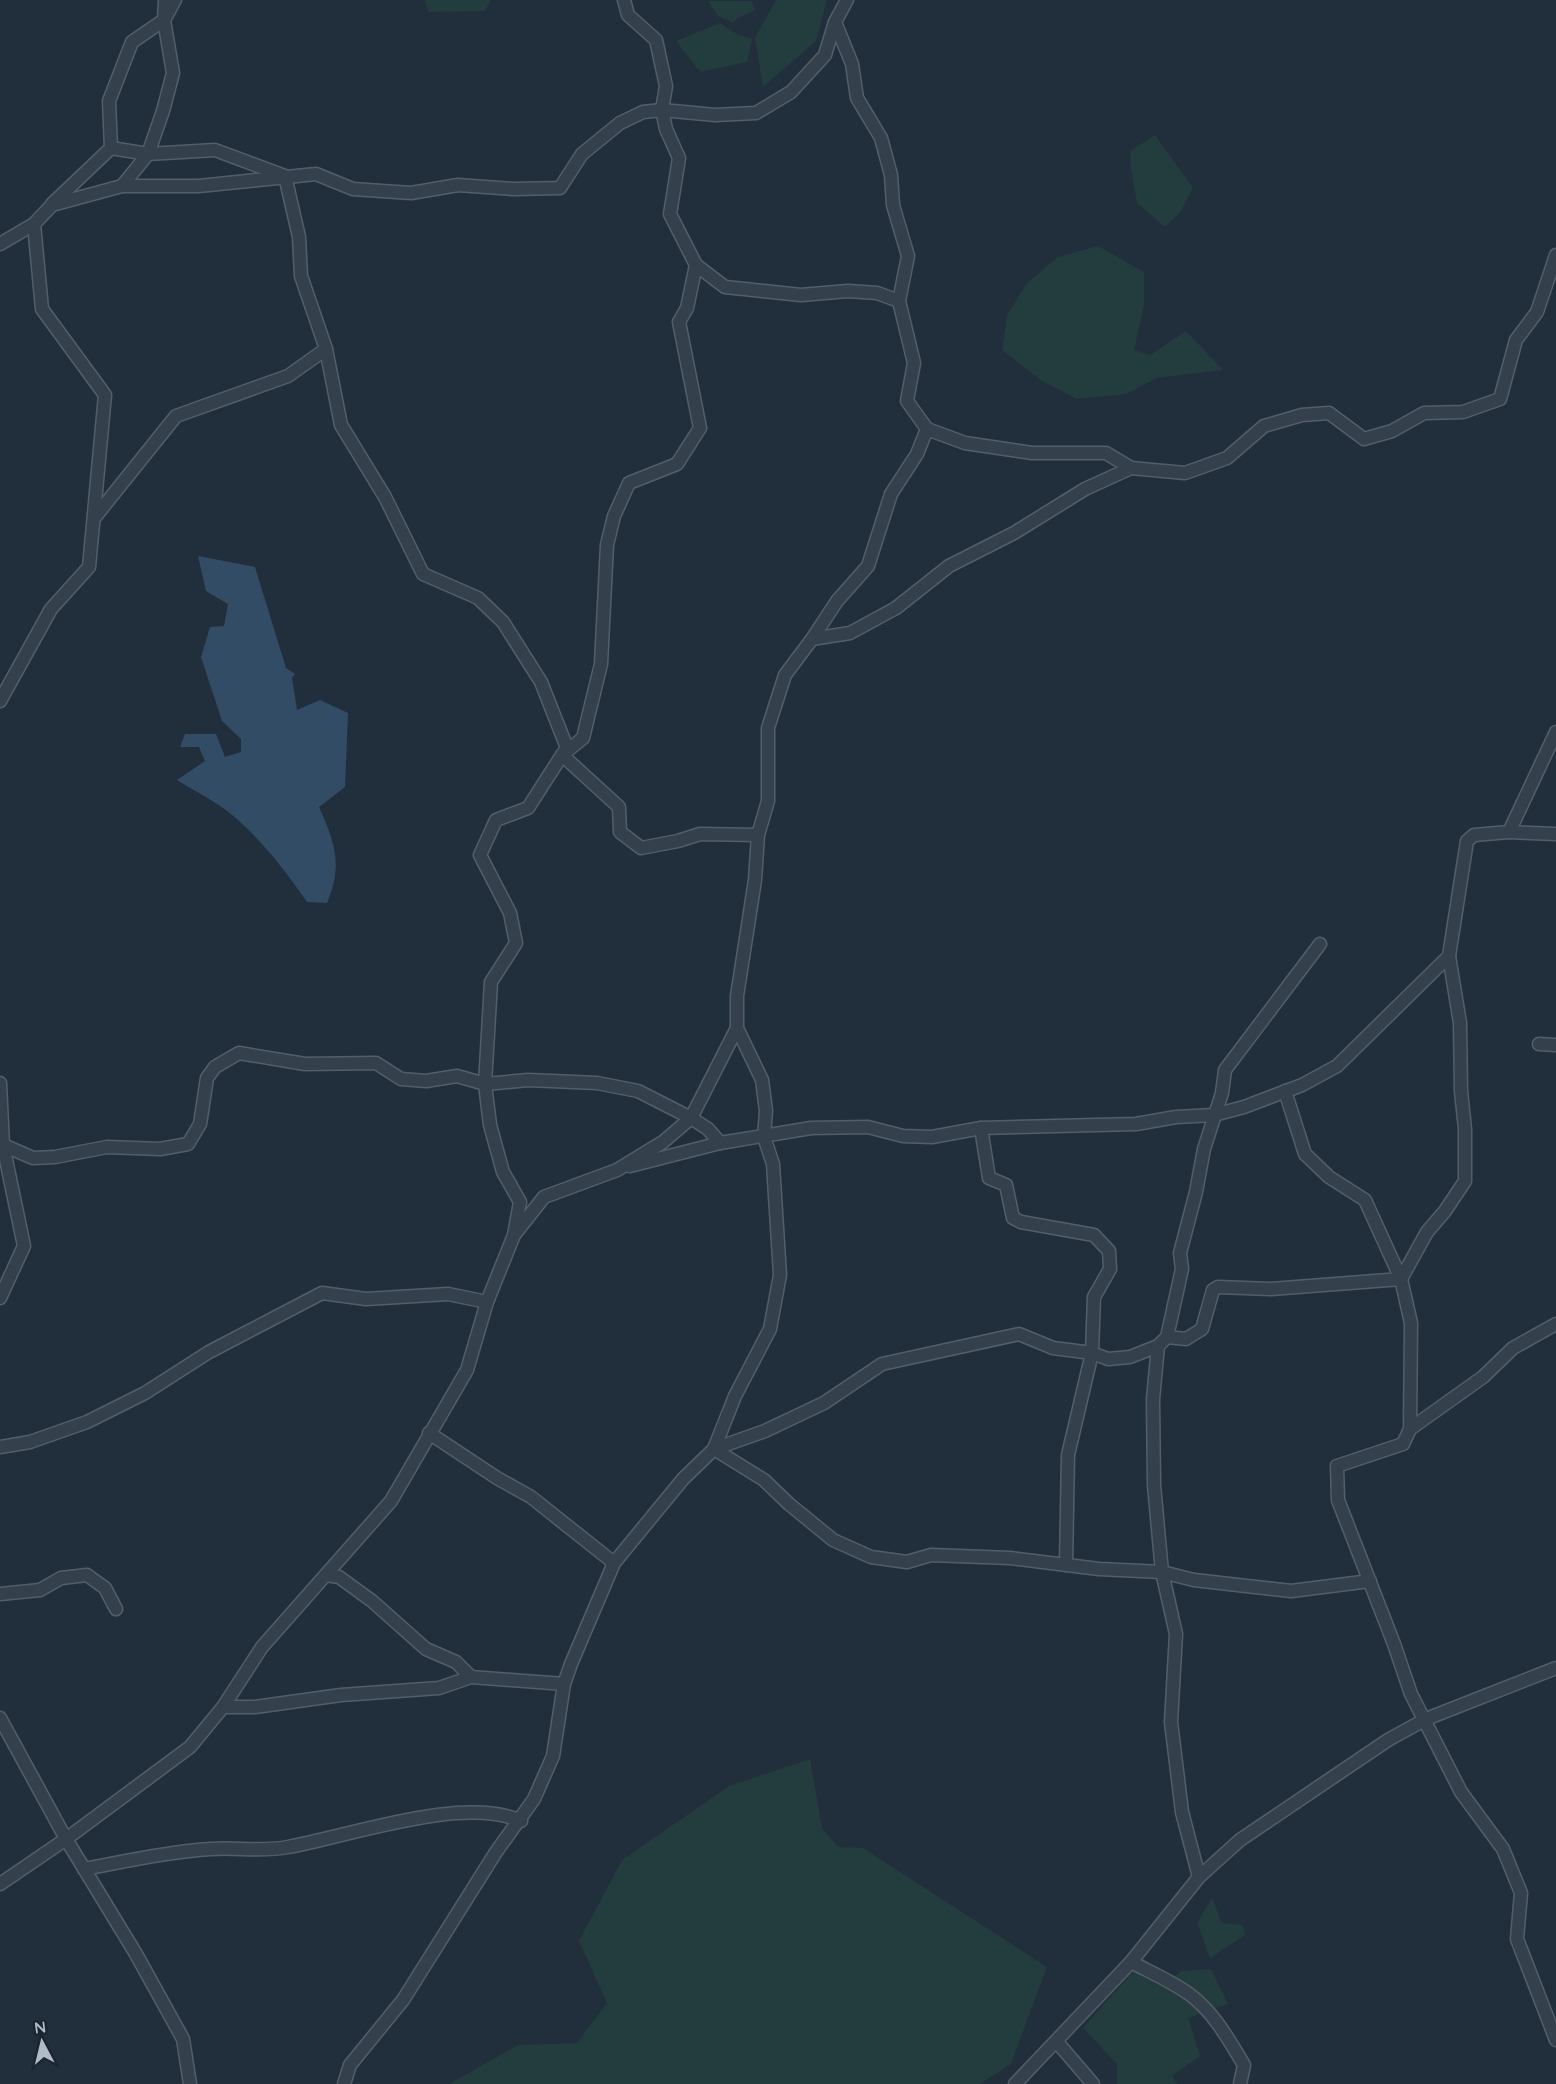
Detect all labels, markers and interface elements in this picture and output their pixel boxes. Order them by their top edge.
north arrow [12,2012,72,2072]
text: N [33,2016,47,2038]

